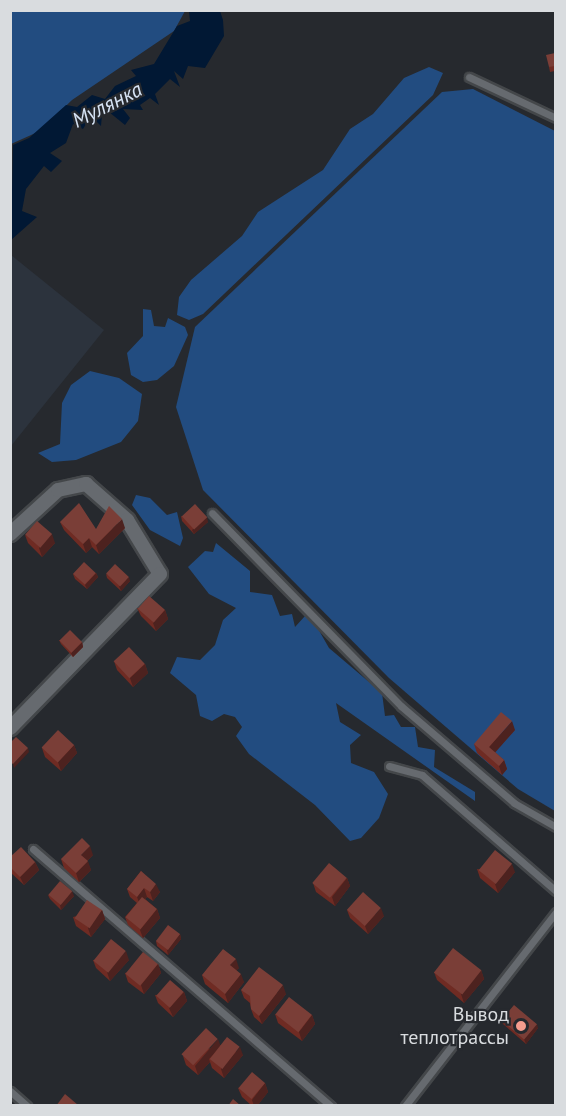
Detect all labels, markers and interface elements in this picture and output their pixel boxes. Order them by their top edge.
water label: Мулянка [68,77,146,133]
place label: Вывод теплотрассы [401,1002,509,1049]
marker: Вывод теплотрассы [514,1019,528,1033]

